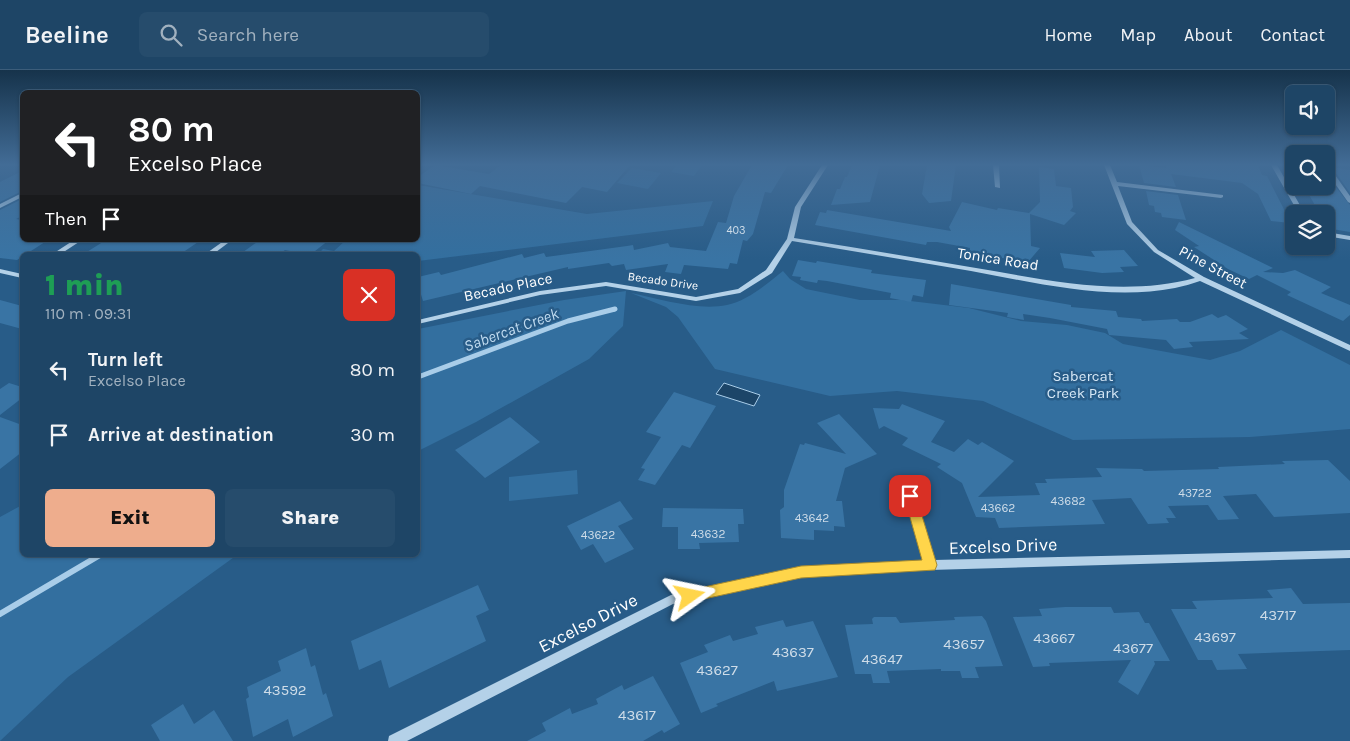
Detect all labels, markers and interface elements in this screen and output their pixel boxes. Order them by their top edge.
search box [139,12,489,57]
text: Beeline [25,21,109,49]
icon: search [157,21,185,49]
text: Search here [197,24,299,46]
text: Home [1044,24,1092,46]
text: Map [1120,24,1156,46]
text: About [1184,24,1233,46]
text: Contact [1261,24,1325,46]
map controls [1285,85,1335,255]
button: sound [1285,85,1335,135]
text: 80 m [128,109,215,150]
icon: left [45,110,110,175]
button: search [1285,145,1335,195]
text: Excelso Place [128,151,262,177]
icon: arrive [97,205,125,233]
button: layers [1285,205,1335,255]
text: Then [45,208,87,230]
house number: 403 [726,224,746,237]
street label: Pine Street [1176,242,1250,293]
street label: Tonica Road [956,244,1040,274]
text: 1 min [45,267,124,303]
button: close [343,269,395,321]
street label: Becado Place [462,269,554,305]
street label: Becado Drive [627,269,699,293]
water label: Sabercat Creek [461,303,562,355]
text: 110 m · 09:31 [45,304,132,323]
text: Turn left [88,349,163,371]
icon: left [45,356,73,384]
text: 80 m [350,359,395,381]
park label: Sabercat Creek Park [1047,367,1119,402]
text: Excelso Place [88,371,186,390]
icon: arrive [45,421,73,449]
text: Arrive at destination [88,424,274,446]
text: 30 m [350,424,395,446]
pin [889,475,931,517]
icon: arrive [896,482,924,510]
house number: 43722 [1178,486,1212,500]
button: Exit [45,489,215,547]
button: Share [225,489,395,547]
house number: 43682 [1051,494,1086,508]
house number: 43662 [981,501,1015,515]
house number: 43642 [795,511,829,525]
house number: 43632 [691,527,725,541]
house number: 43622 [581,528,615,542]
street label: Excelso Drive [948,533,1058,559]
position arrow [663,569,715,621]
street label: Excelso Drive [535,589,641,657]
house number: 43717 [1260,606,1296,624]
house number: 43697 [1194,628,1236,646]
house number: 43667 [1033,629,1075,647]
house number: 43657 [943,635,985,653]
house number: 43677 [1113,639,1153,657]
house number: 43637 [772,643,814,661]
house number: 43647 [861,650,903,668]
house number: 43627 [696,661,738,679]
house number: 43592 [263,681,307,699]
house number: 43617 [618,706,656,724]

